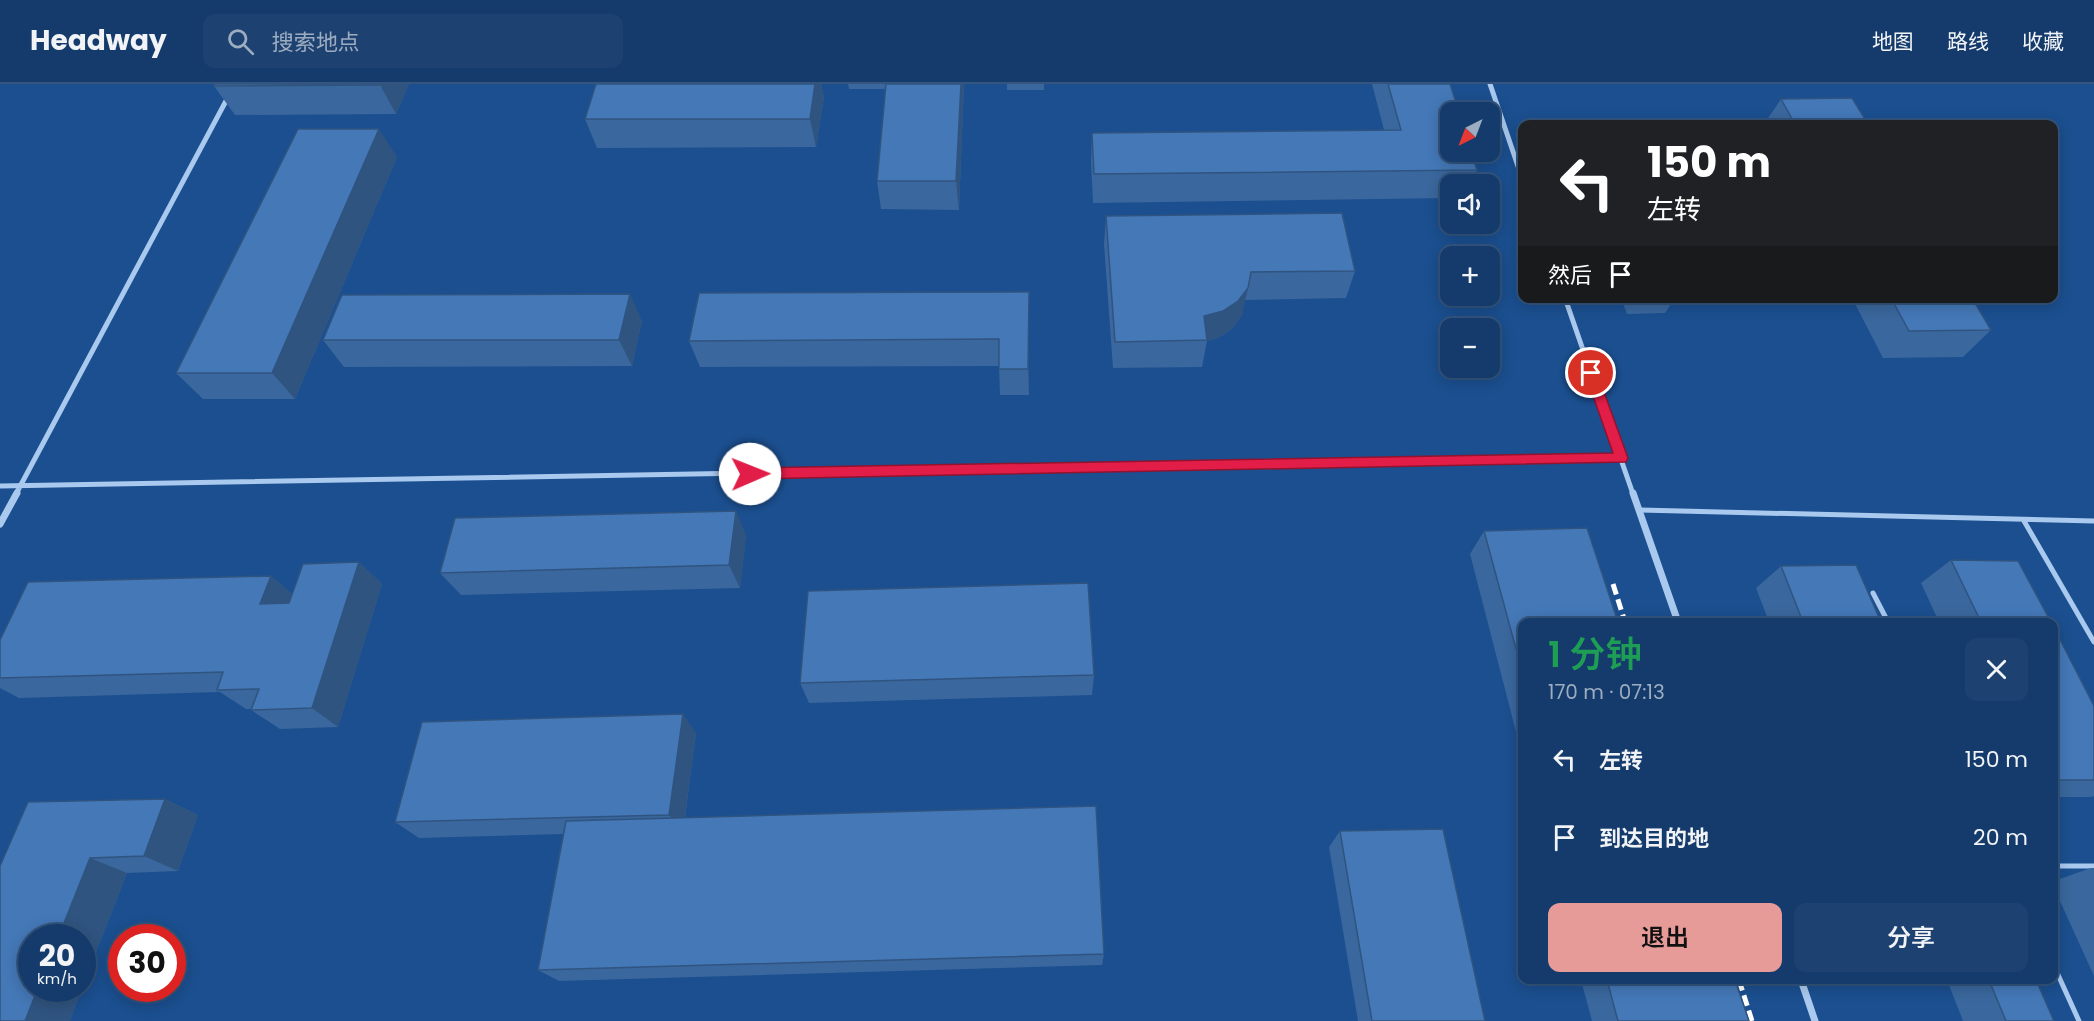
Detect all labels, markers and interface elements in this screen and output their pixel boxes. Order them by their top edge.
search box [203,14,623,68]
text: Headway [30,21,167,60]
icon: search [224,25,257,58]
text: 搜索地点 [272,27,360,58]
text: 地图 [1872,27,1914,56]
text: 路线 [1947,27,1989,56]
text: 收藏 [2022,27,2064,56]
north arrow [1440,102,1500,162]
map controls [1440,102,1500,378]
text: 150 m [1647,133,1771,192]
icon: left [1548,144,1626,222]
button: sound [1440,174,1500,234]
text: 左转 [1647,191,1701,228]
button: + [1440,246,1500,306]
icon: arrive [1604,258,1637,291]
text: 然后 [1548,260,1592,291]
button: − [1440,318,1500,378]
pin [1565,347,1616,398]
icon: arrive [1574,356,1607,389]
position arrow [718,442,782,506]
text: 1 分钟 [1548,629,1642,680]
button: close [1965,638,2028,701]
text: 170 m · 07:13 [1548,678,1665,706]
icon: left [1548,743,1581,776]
text: 150 m [1965,744,2028,775]
text: 左转 [1599,745,1643,776]
icon: arrive [1548,821,1581,854]
text: 20 m [1973,822,2028,853]
text: 到达目的地 [1599,823,1709,854]
button: 退出 [1548,903,1782,972]
button: 分享 [1794,903,2028,972]
speed limit sign: 30 [108,924,186,1002]
text: 20 [39,934,75,977]
text: km/h [37,968,77,989]

